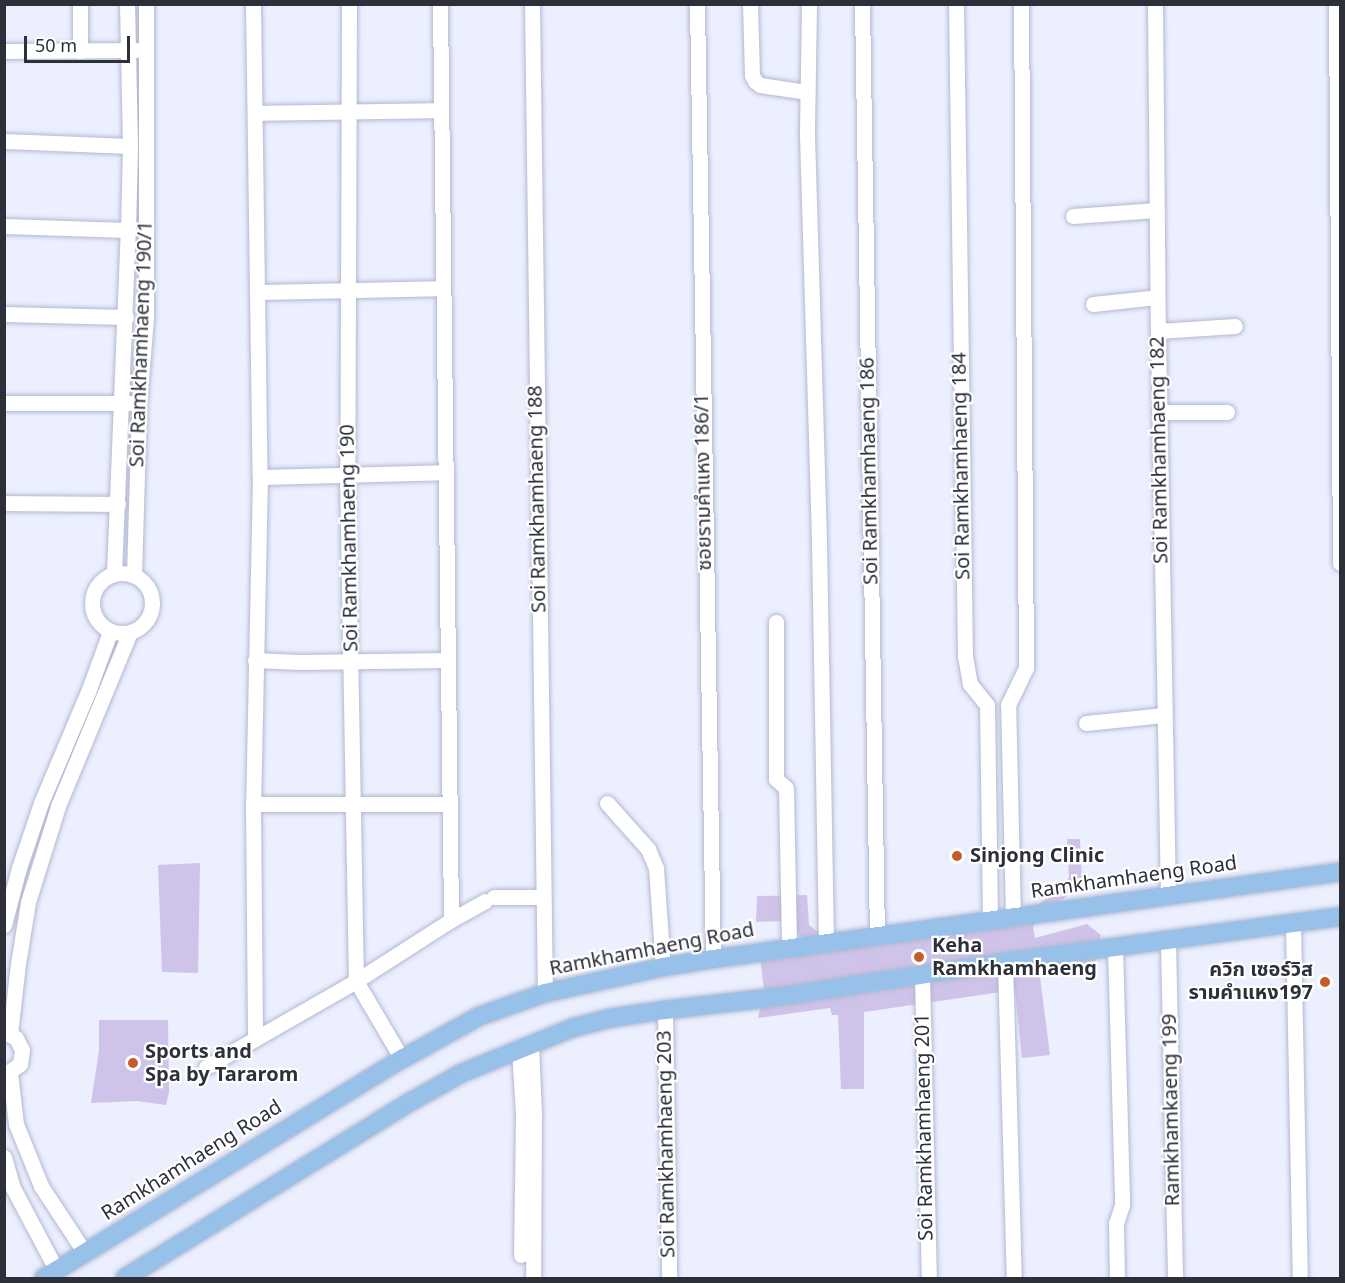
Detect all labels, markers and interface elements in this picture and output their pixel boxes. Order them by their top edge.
scale bar [27,24,134,62]
text: 50 m [35,33,77,60]
street label: Soi Ramkhamhaeng 190/1 [126,220,158,468]
street label: Soi Ramkhamhaeng 182 [1146,336,1174,564]
street label: Soi Ramkhamhaeng 184 [948,352,976,580]
street label: Soi Ramkhamhaeng 186 [856,357,884,585]
street label: Soi Ramkhamhaeng 188 [524,385,552,613]
street label: ซอยรามคำแหง 186/1 [690,393,718,571]
street label: Soi Ramkhamhaeng 190 [336,424,364,652]
place label: Sinjong Clinic [970,844,1104,868]
marker: Sinjong Clinic [948,847,966,865]
street label: Ramkhamhaeng Road [1029,852,1239,904]
street label: Ramkhamhaeng Road [548,918,756,982]
place label: Keha Ramkhamhaeng [932,934,1097,981]
marker: Keha Ramkhamhaeng [910,948,928,966]
place label: ควิก เซอร์วิส รามคำแหง197 [1188,958,1313,1005]
marker: ควิก เซอร์วิส รามคำแหง197 [1318,975,1332,989]
street label: Soi Ramkhamhaeng 201 [911,1013,939,1241]
street label: Ramkhamkaeng 199 [1158,1013,1186,1207]
street label: Soi Ramkhamhaeng 203 [653,1030,681,1258]
place label: Sports and Spa by Tararom [145,1040,298,1087]
marker: Sports and Spa by Tararom [126,1056,140,1070]
street label: Ramkhamhaeng Road [97,1096,287,1226]

